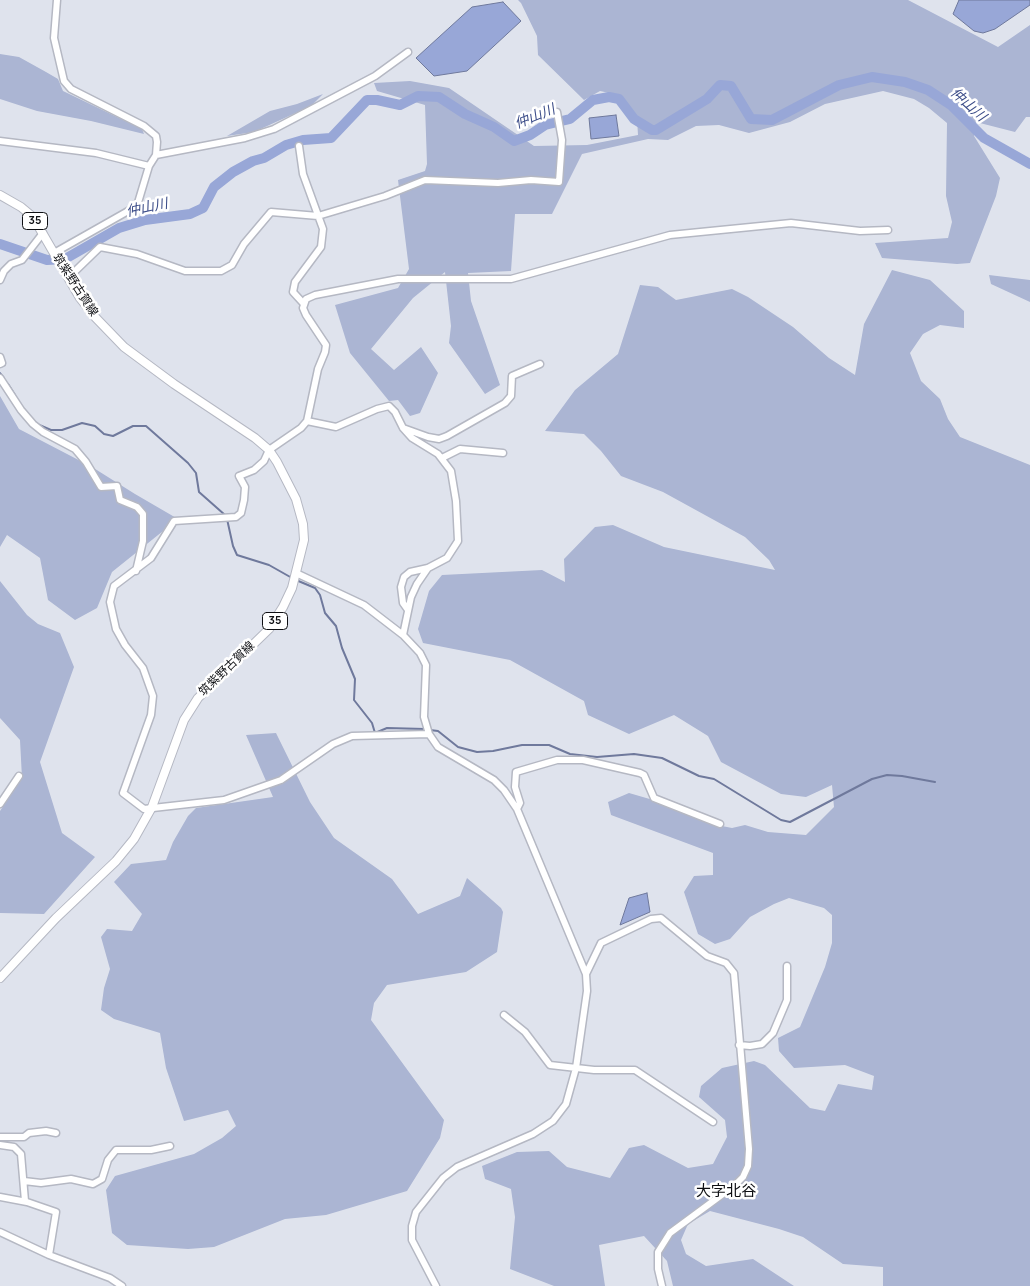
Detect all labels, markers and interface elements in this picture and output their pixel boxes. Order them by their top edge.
water label: 仲山川 [947,85,989,125]
water label: 仲山川 [512,101,558,133]
water label: 仲山川 [125,195,169,221]
road number: 35 [22,212,48,230]
street label: 筑紫野古賀線 [49,251,101,319]
road number: 35 [262,612,288,630]
street label: 筑紫野古賀線 [196,639,258,699]
district label: 大字北谷 [696,1183,756,1201]

